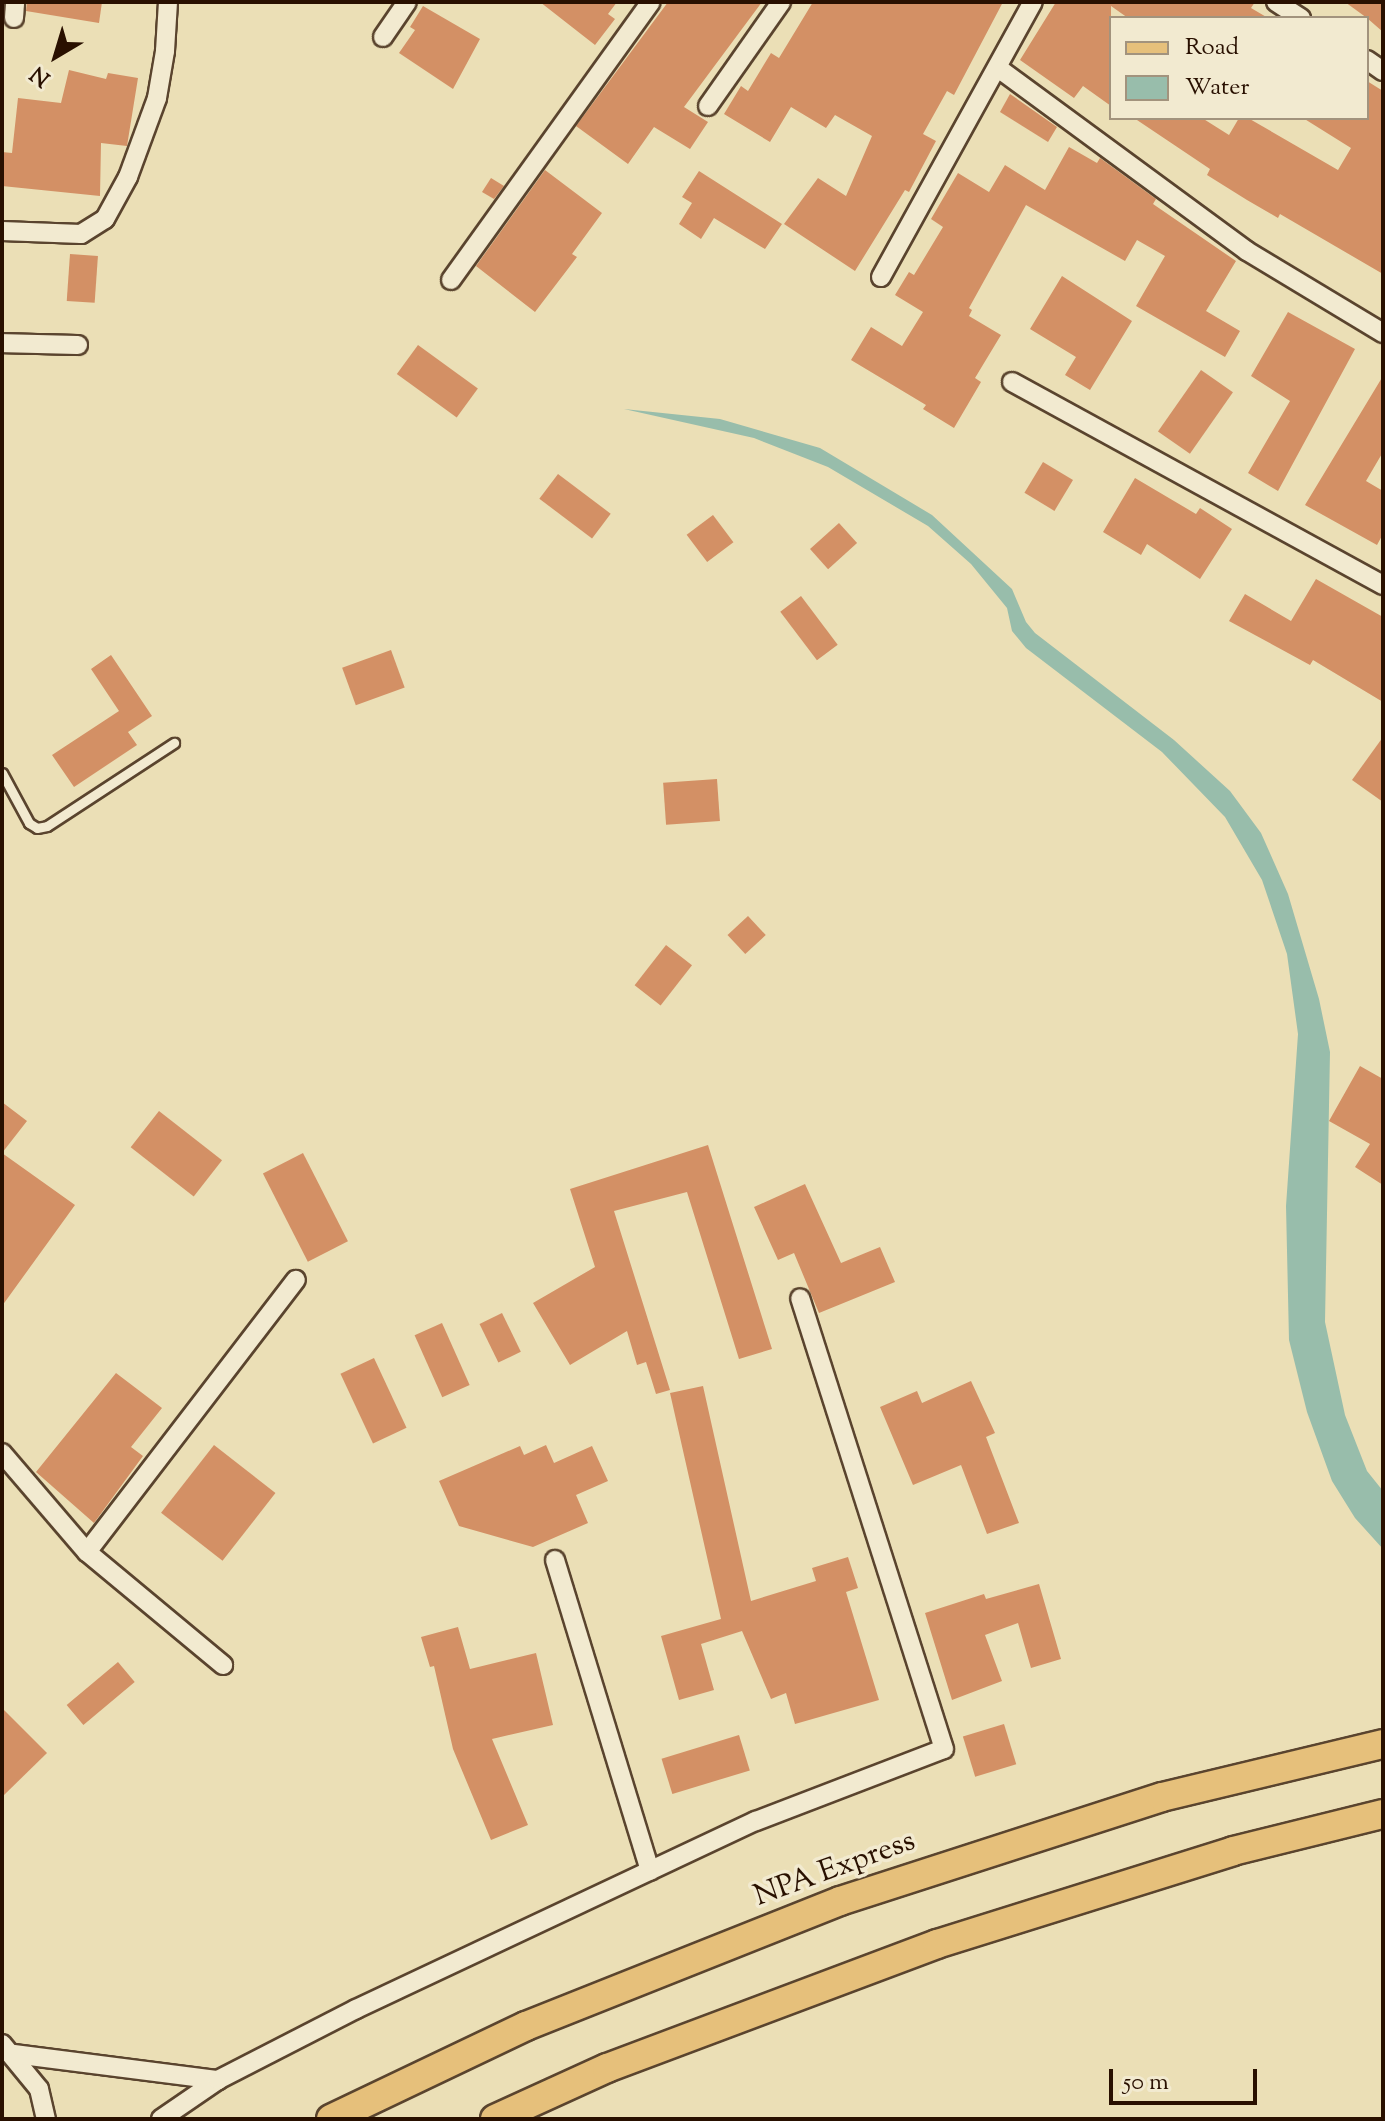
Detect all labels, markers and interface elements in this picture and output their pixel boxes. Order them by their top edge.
north arrow [16,16,96,96]
legend [1109,16,1369,120]
text: Road [1185,31,1239,65]
text: N [24,57,58,93]
text: Water [1185,71,1249,105]
street label: NPA Express [750,1824,920,1916]
scale bar [1113,2053,1261,2103]
text: 50 m [1123,2066,1169,2100]

